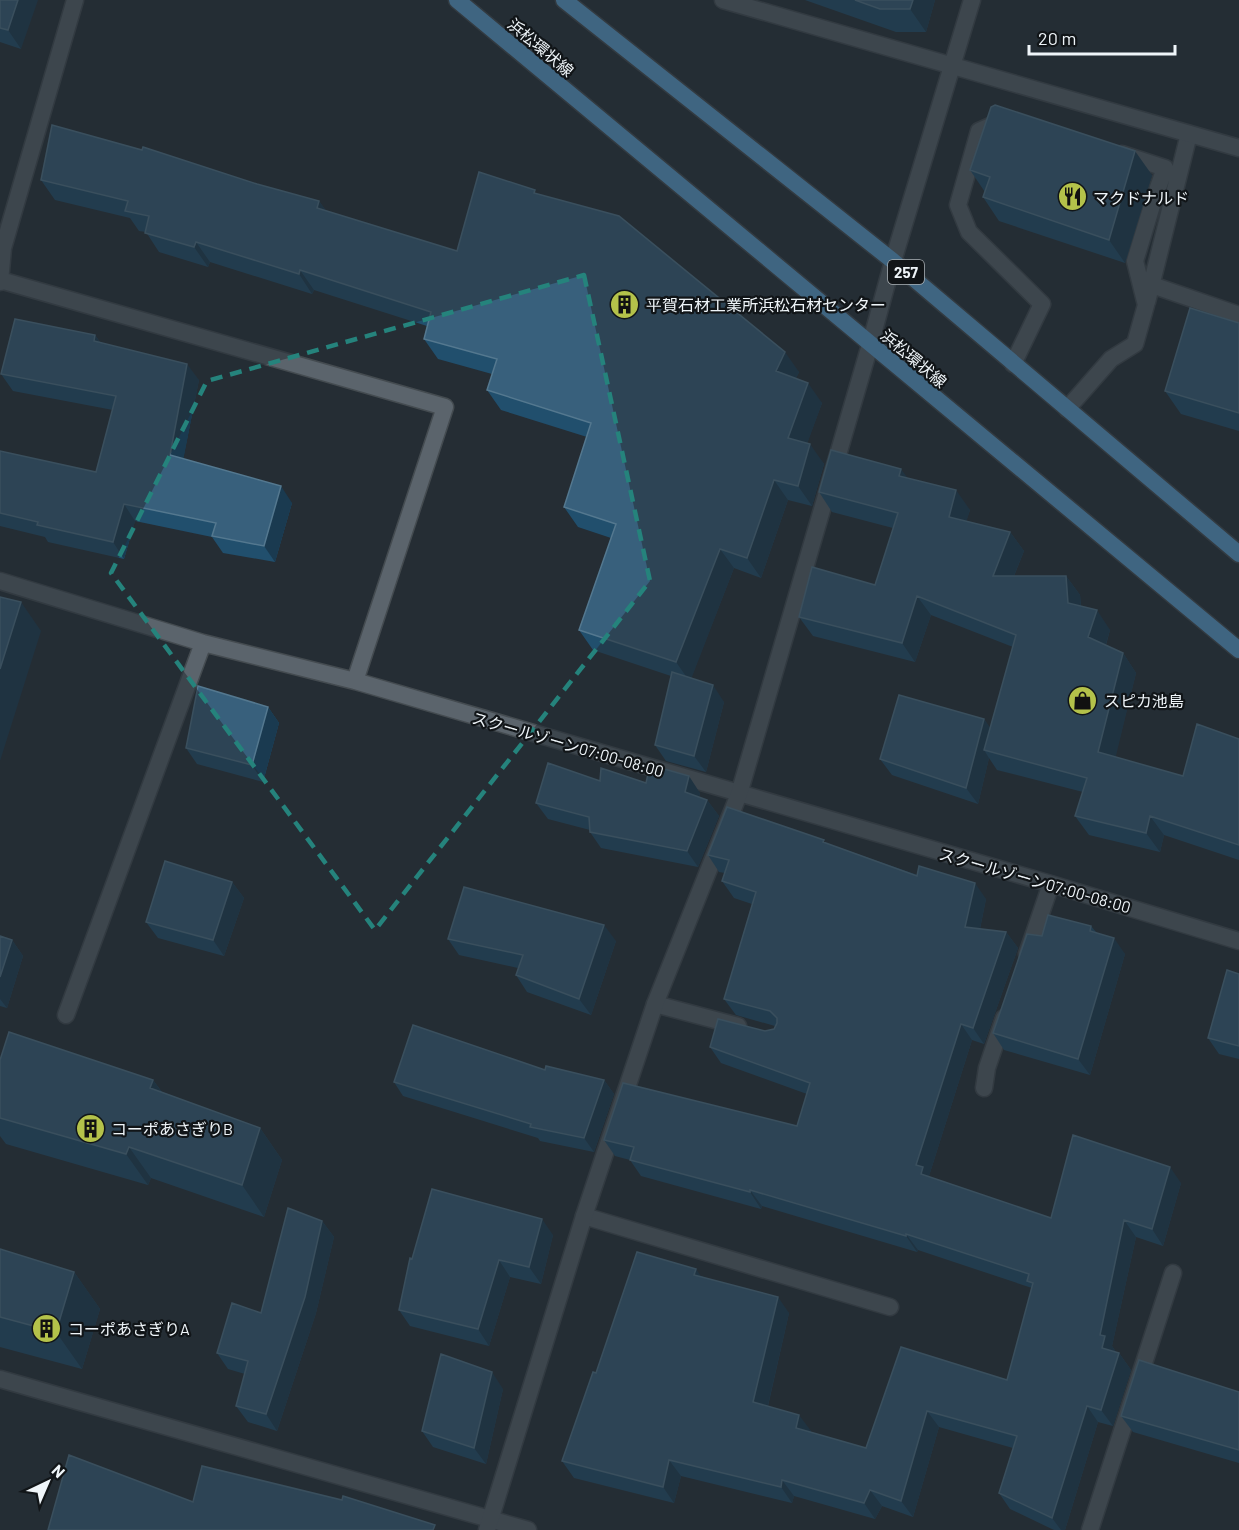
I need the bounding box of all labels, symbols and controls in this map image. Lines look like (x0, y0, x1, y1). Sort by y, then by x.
street label: 浜松環状線 (504, 14, 578, 80)
scale bar (1029, 18, 1174, 56)
text: 20 m (1038, 27, 1076, 49)
restaurant icon: マクドナルド (1056, 181, 1088, 213)
place label: マクドナルド (1093, 188, 1189, 207)
road number: 257 (888, 260, 924, 284)
building icon: 平賀石材工業所浜松石材センター (609, 288, 641, 320)
place label: 平賀石材工業所浜松石材センター (646, 295, 886, 314)
street label: 浜松環状線 (877, 325, 951, 391)
shop icon: スピカ池島 (1067, 684, 1099, 716)
place label: スピカ池島 (1104, 691, 1184, 710)
street label: スクールゾーン07:00-08:00 (470, 708, 666, 780)
street label: スクールゾーン07:00-08:00 (937, 844, 1133, 916)
building icon: コーポあさぎりB (74, 1112, 106, 1144)
place label: コーポあさぎりB (111, 1119, 233, 1138)
building icon: コーポあさぎりA (31, 1312, 63, 1344)
place label: コーポあさぎりA (68, 1319, 190, 1338)
north arrow (18, 1452, 78, 1512)
text: N (48, 1460, 69, 1481)

